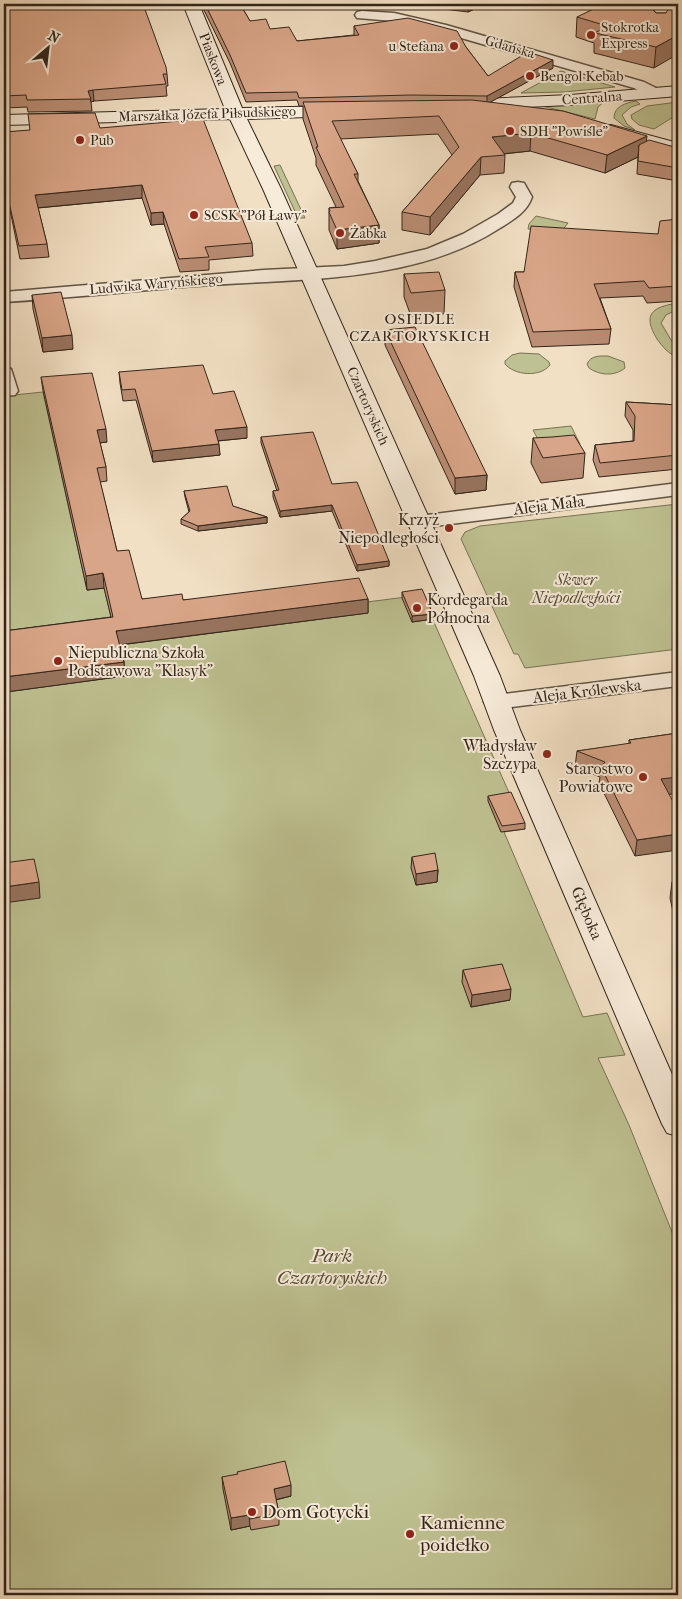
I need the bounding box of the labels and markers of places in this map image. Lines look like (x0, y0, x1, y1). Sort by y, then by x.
place label: Stokrotka Express (601, 19, 660, 52)
marker: Stokrotka Express (585, 29, 597, 41)
place label: u Stefana (387, 38, 445, 55)
marker: u Stefana (448, 40, 460, 52)
place label: Bengol Kebab (540, 68, 623, 85)
marker: Bengol Kebab (524, 70, 536, 82)
place label: SDH "Powiśle" (520, 123, 609, 140)
marker: SDH "Powiśle" (504, 125, 516, 137)
place label: Pub (90, 132, 114, 149)
marker: Pub (74, 134, 86, 146)
place label: SCSK "Pół Ławy" (204, 207, 307, 224)
marker: SCSK "Pół Ławy" (188, 209, 200, 221)
place label: Żabka (350, 225, 387, 242)
marker: Żabka (334, 227, 346, 239)
place label: Krzyż Niepodległości (338, 510, 439, 547)
marker: Krzyż Niepodległości (443, 522, 455, 534)
place label: Kordegarda Północna (427, 590, 509, 627)
marker: Kordegarda Północna (411, 602, 423, 614)
place label: Niepubliczna Szkoła Podstawowa "Klasyk" (68, 643, 213, 680)
marker: Niepubliczna Szkoła Podstawowa "Klasyk" (52, 655, 64, 667)
place label: Władysław Szczypa (462, 736, 538, 773)
marker: Władysław Szczypa (541, 748, 553, 760)
place label: Starostwo Powiatowe (559, 759, 633, 796)
marker: Starostwo Powiatowe (637, 771, 649, 783)
place label: Dom Gotycki (262, 1501, 370, 1523)
marker: Dom Gotycki (246, 1506, 258, 1518)
place label: Kamienne poidełko (419, 1512, 505, 1556)
marker: Kamienne poidełko (404, 1528, 416, 1540)

